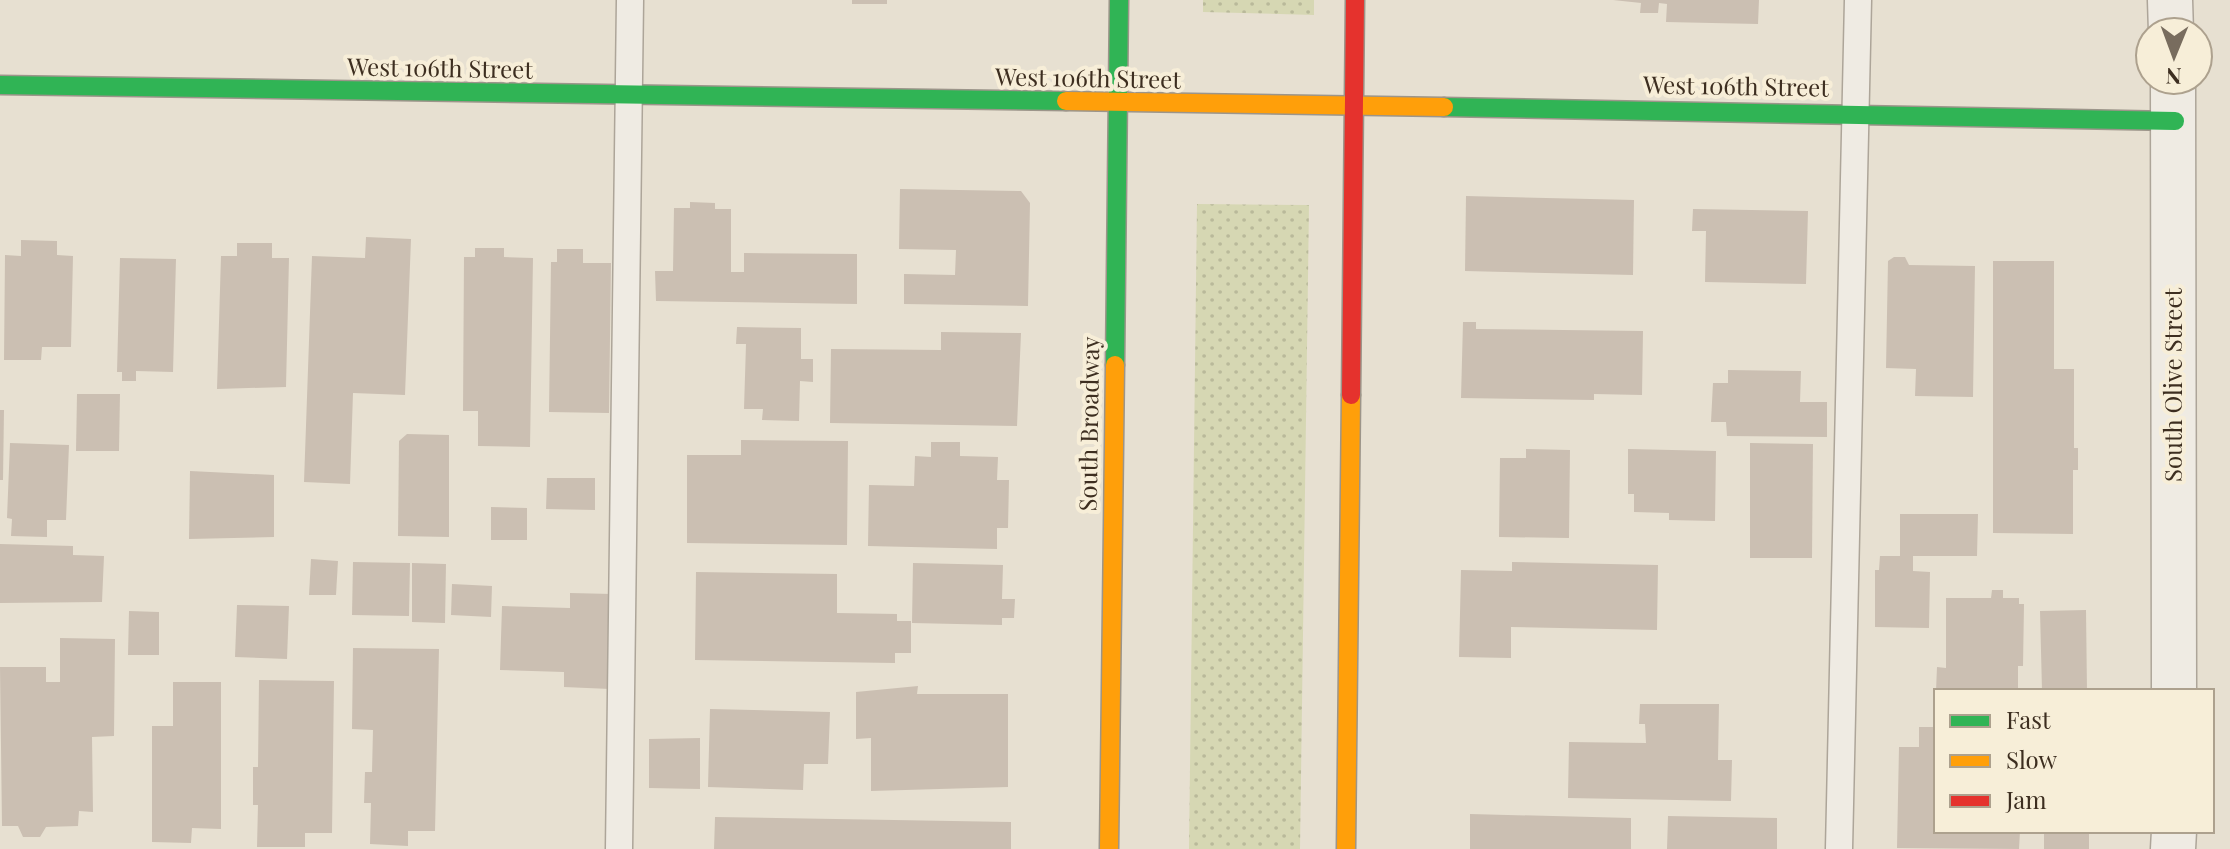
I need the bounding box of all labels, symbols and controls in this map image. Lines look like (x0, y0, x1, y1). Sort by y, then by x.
north arrow (2134, 16, 2214, 96)
street label: West 106th Street (346, 49, 534, 85)
street label: West 106th Street (994, 59, 1182, 95)
text: N (2165, 62, 2182, 92)
street label: West 106th Street (1642, 67, 1830, 103)
street label: South Olive Street (2156, 287, 2188, 482)
street label: South Broadway (1070, 336, 1106, 512)
legend (1934, 689, 2214, 833)
text: Fast (2006, 703, 2051, 735)
text: Slow (2006, 743, 2058, 775)
text: Jam (2005, 783, 2047, 815)

